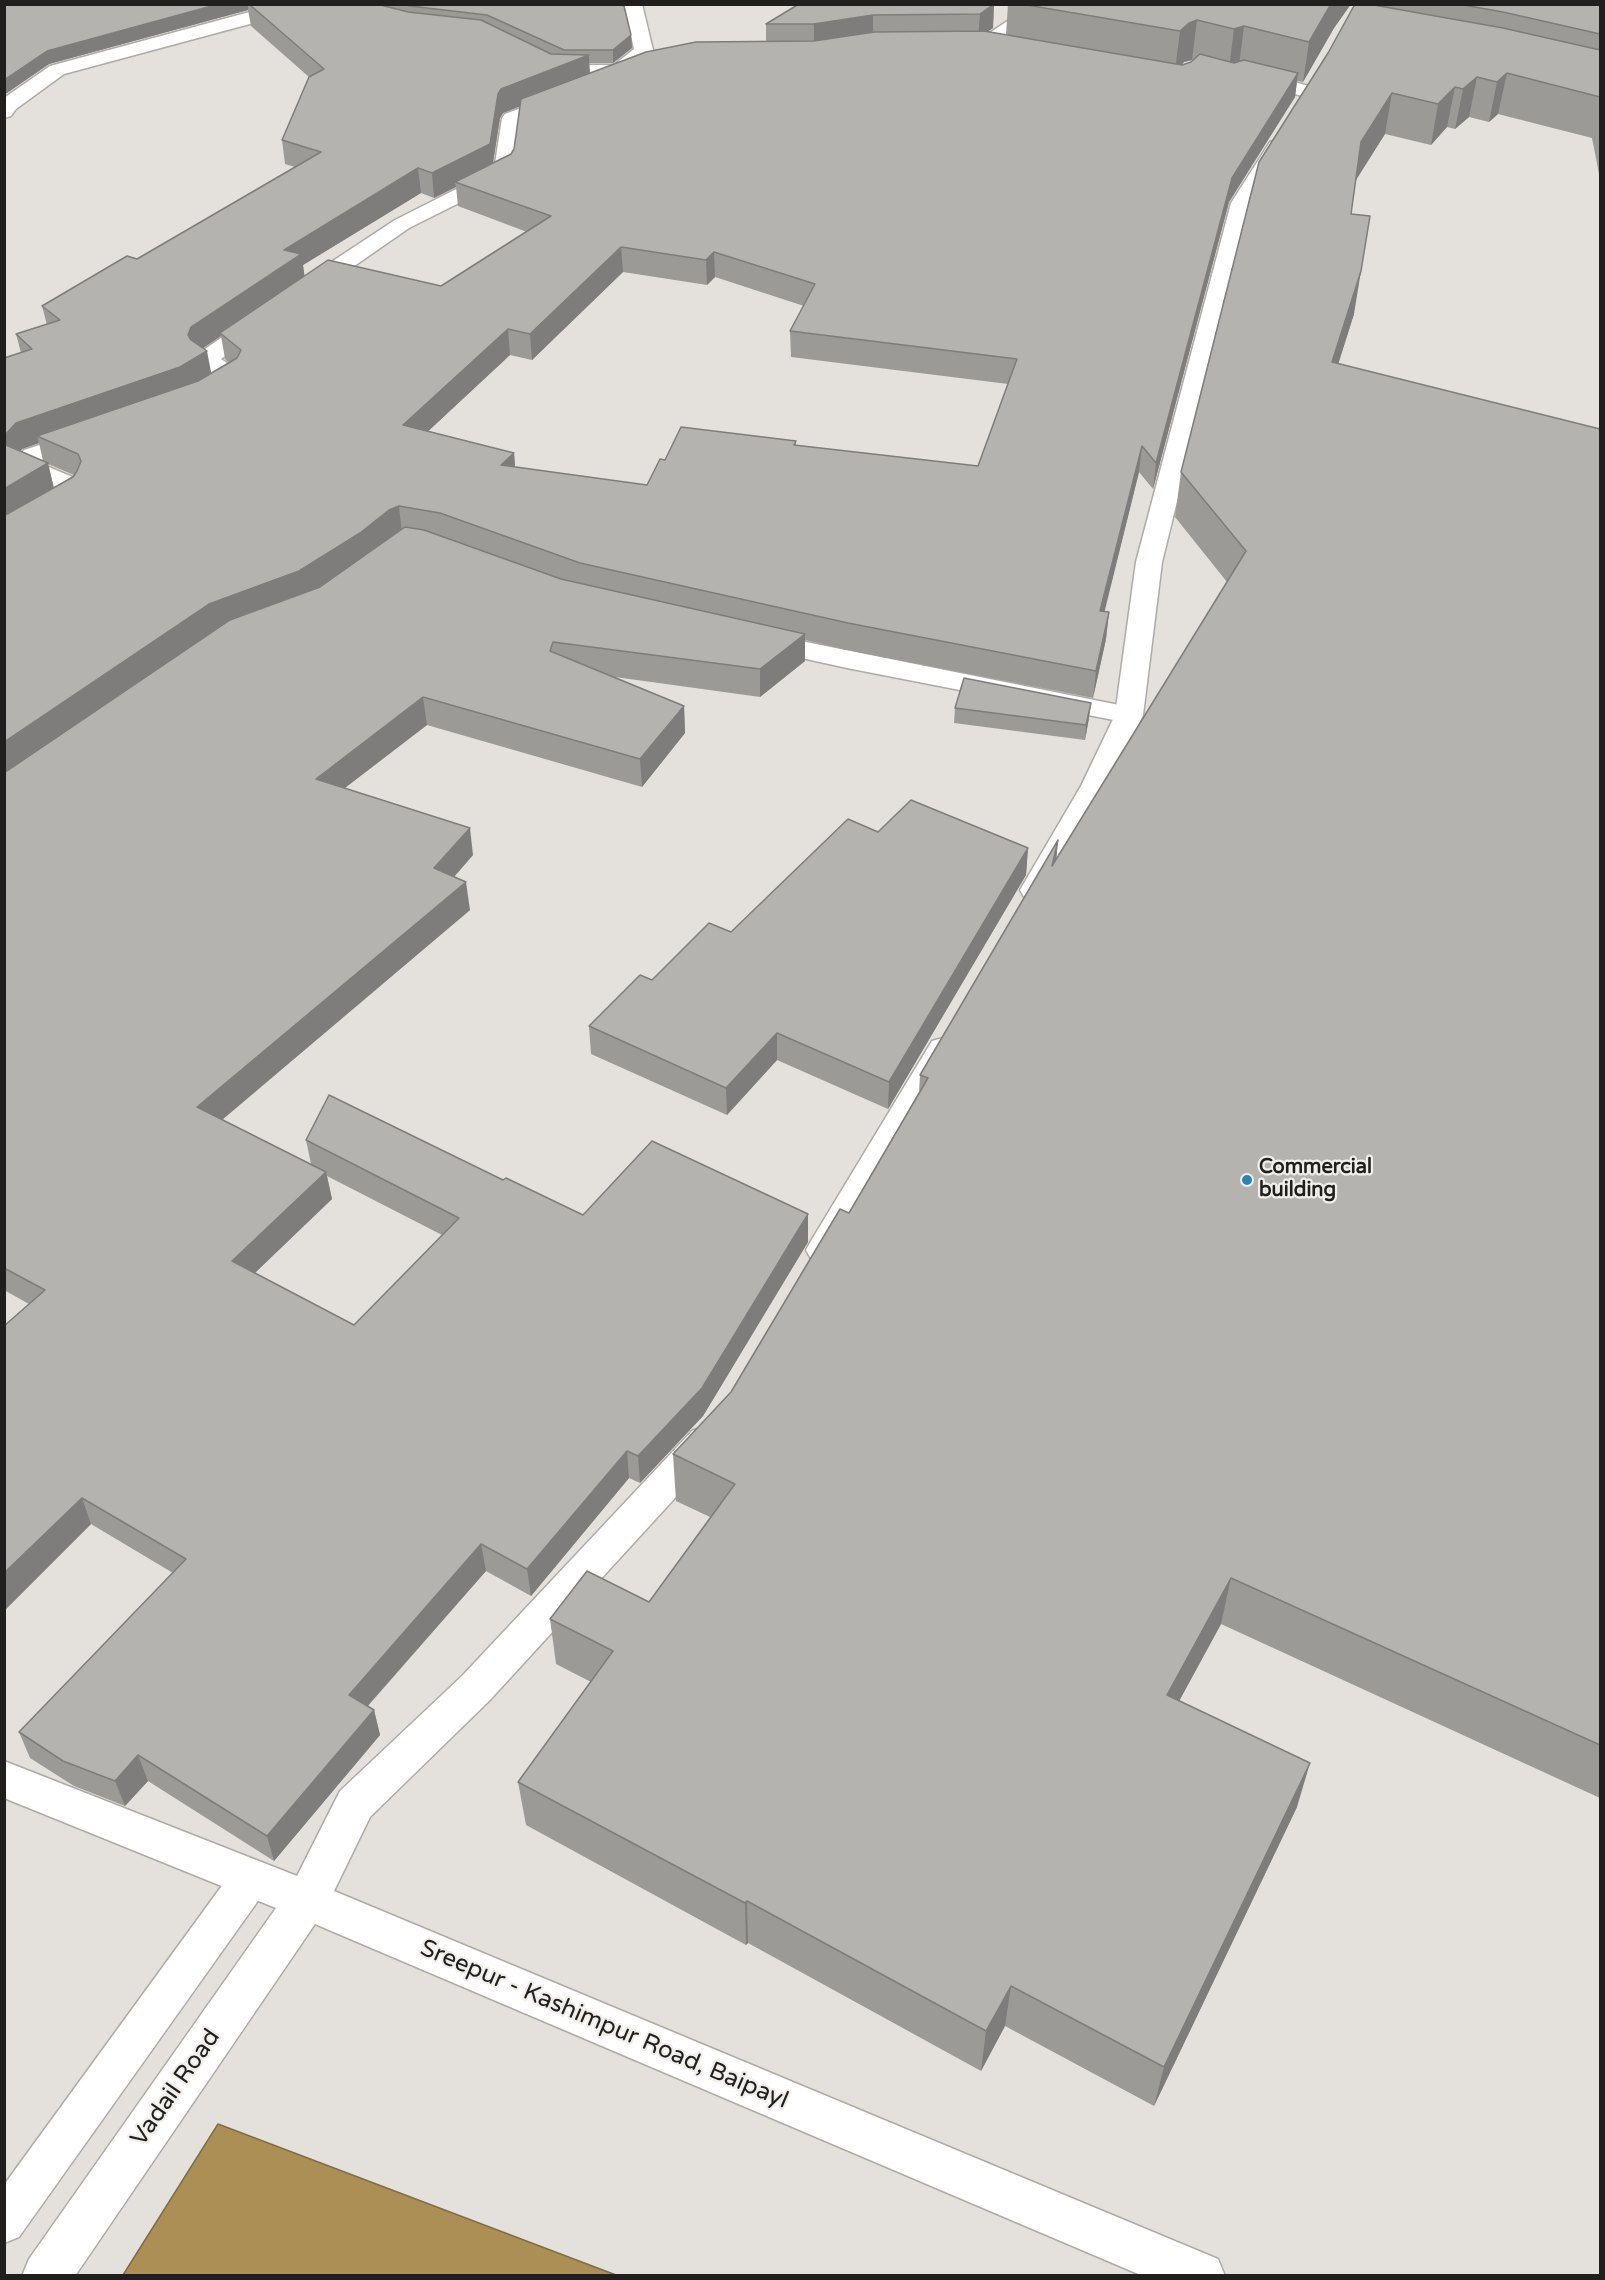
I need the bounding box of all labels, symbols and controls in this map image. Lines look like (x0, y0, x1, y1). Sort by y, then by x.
place label: Commercial building (1259, 1156, 1372, 1203)
marker: Commercial building (1240, 1173, 1254, 1187)
street label: Sreepur - Kashimpur Road, Baipayl (416, 1934, 792, 2116)
street label: Vadail Road (125, 2024, 227, 2152)

